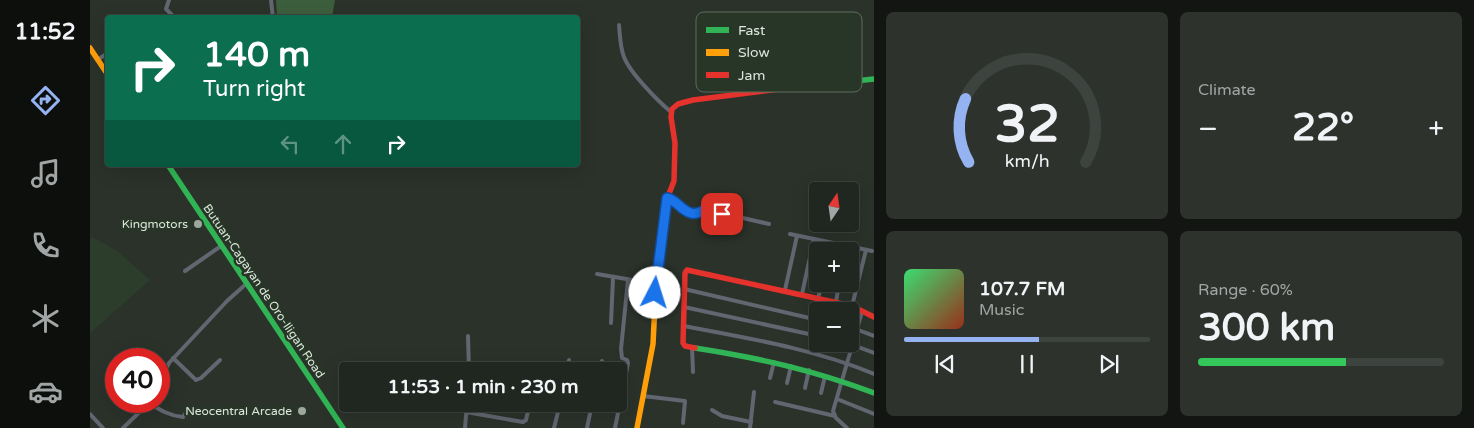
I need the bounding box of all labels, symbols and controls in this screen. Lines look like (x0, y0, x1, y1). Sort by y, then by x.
legend (696, 12, 862, 92)
text: 11:52 (15, 19, 75, 45)
text: Fast (738, 22, 766, 39)
text: 140 m (203, 34, 310, 76)
icon: right (120, 35, 185, 100)
text: Slow (738, 44, 770, 61)
text: Jam (738, 67, 765, 84)
text: Turn right (203, 76, 305, 102)
text: Climate (1198, 80, 1256, 100)
icon: directions (28, 83, 63, 118)
text: 32 (994, 93, 1060, 156)
text: 22° (1292, 105, 1354, 151)
text: − (1198, 112, 1218, 146)
text: + (1428, 112, 1444, 146)
icon: left (276, 130, 304, 158)
icon: ahead (329, 130, 357, 158)
icon: right (382, 130, 410, 158)
text: km/h (1005, 151, 1049, 172)
icon: music (28, 156, 63, 191)
north arrow (809, 182, 859, 232)
map controls (809, 182, 859, 352)
pin (701, 193, 743, 235)
icon: arrive (708, 200, 736, 228)
street label: Butuan-Cagayan de Oro-Iligan Road (200, 201, 328, 381)
place label: Kingmotors (122, 217, 188, 231)
marker: Kingmotors (192, 218, 204, 230)
icon: phone (28, 228, 63, 263)
button: + (809, 242, 859, 292)
position arrow (628, 266, 680, 318)
text: 107.7 FM (979, 278, 1065, 300)
text: Range · 60% (1198, 280, 1293, 300)
text: Music (979, 300, 1024, 320)
icon: climate (28, 301, 63, 336)
button: − (809, 302, 859, 352)
text: 300 km (1198, 305, 1335, 351)
speed limit sign: 40 (105, 348, 170, 413)
icon: previous (931, 350, 959, 378)
icon: pause (1013, 350, 1041, 378)
icon: next (1095, 350, 1123, 378)
icon: car (28, 374, 63, 409)
text: 11:53 · 1 min · 230 m (387, 376, 579, 398)
place label: Neocentral Arcade (185, 404, 292, 418)
marker: Neocentral Arcade (296, 405, 308, 417)

